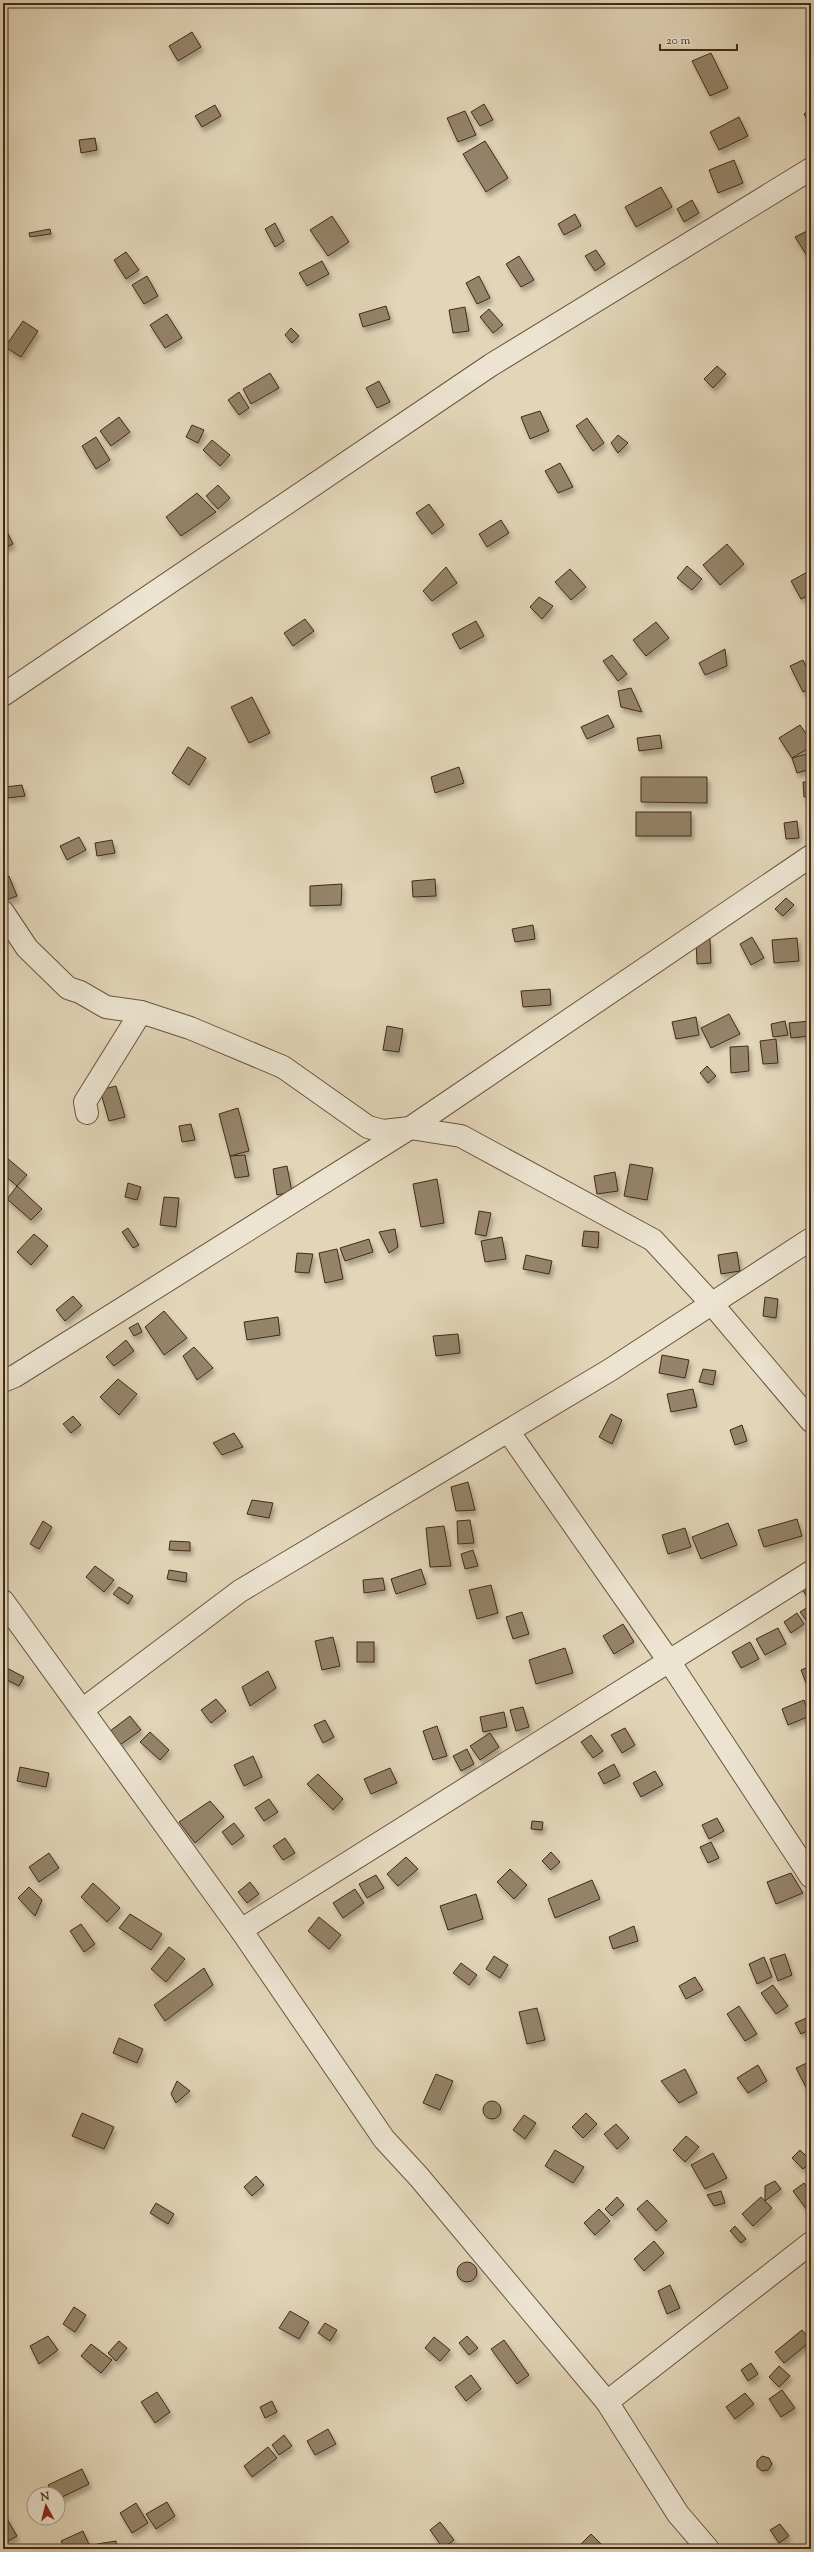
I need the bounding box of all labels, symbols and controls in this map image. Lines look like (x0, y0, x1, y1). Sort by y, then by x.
scale bar (660, 26, 737, 52)
text: 20 m (666, 32, 691, 50)
north arrow (26, 2486, 66, 2526)
text: N (39, 2489, 50, 2506)

